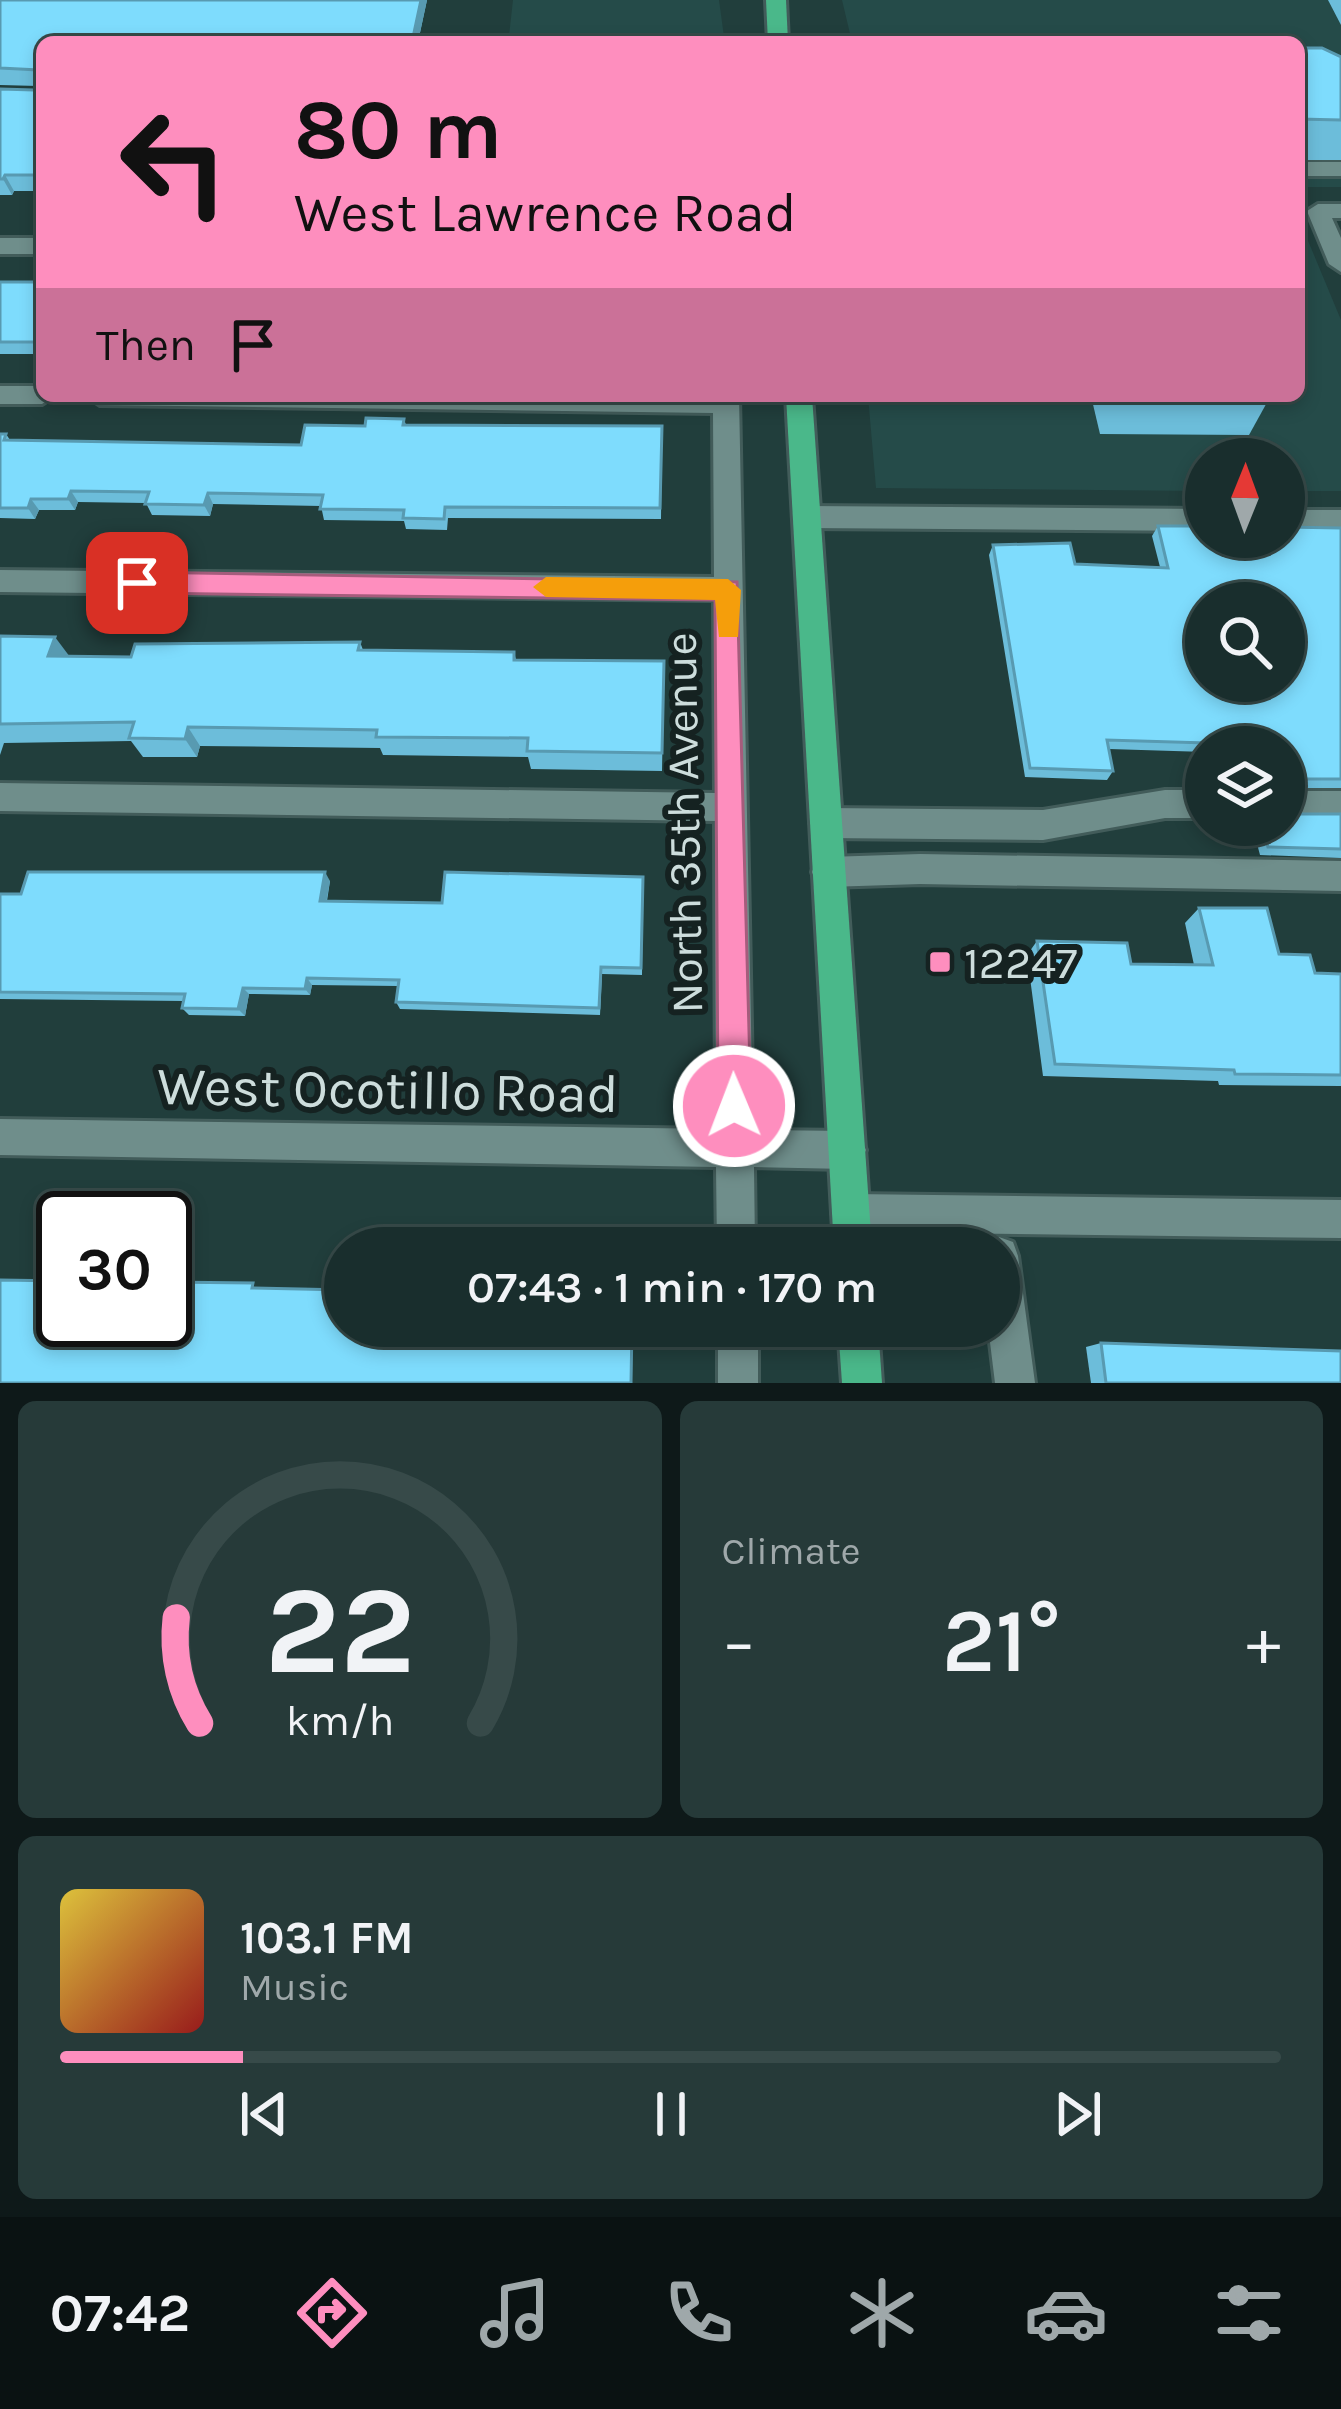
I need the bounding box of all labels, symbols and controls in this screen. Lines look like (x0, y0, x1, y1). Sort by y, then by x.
text: 80 m (294, 81, 502, 179)
icon: left (96, 84, 252, 240)
text: West Lawrence Road (294, 181, 796, 245)
icon: arrive (220, 312, 286, 378)
text: Then (96, 319, 196, 371)
north arrow (1185, 438, 1305, 558)
map controls (1185, 438, 1305, 846)
pin (86, 532, 188, 634)
icon: arrive (104, 550, 170, 616)
button: search (1185, 582, 1305, 702)
street label: North 35th Avenue (655, 632, 713, 1014)
button: layers (1185, 726, 1305, 846)
place label: 12247 (964, 937, 1077, 989)
marker: 12247 (927, 949, 953, 975)
position arrow (671, 1043, 797, 1169)
street label: West Ocotillo Road (157, 1054, 619, 1126)
speed limit sign: 30 (36, 1191, 192, 1347)
text: 07:43 · 1 min · 170 m (467, 1261, 877, 1313)
text: Climate (722, 1528, 861, 1574)
text: 22 (264, 1558, 415, 1703)
text: 21° (942, 1588, 1061, 1694)
text: − (722, 1603, 756, 1681)
text: + (1246, 1603, 1281, 1681)
text: km/h (285, 1695, 394, 1745)
text: 103.1 FM (240, 1912, 414, 1964)
text: Music (240, 1964, 349, 2010)
icon: previous (231, 2081, 297, 2147)
icon: pause (638, 2081, 704, 2147)
icon: next (1045, 2081, 1111, 2147)
icon: directions (290, 2271, 374, 2355)
icon: music (473, 2271, 557, 2355)
icon: phone (657, 2271, 741, 2355)
icon: climate (840, 2271, 924, 2355)
icon: car (1024, 2271, 1108, 2355)
icon: filters (1207, 2271, 1291, 2355)
text: 07:42 (50, 2281, 190, 2345)

